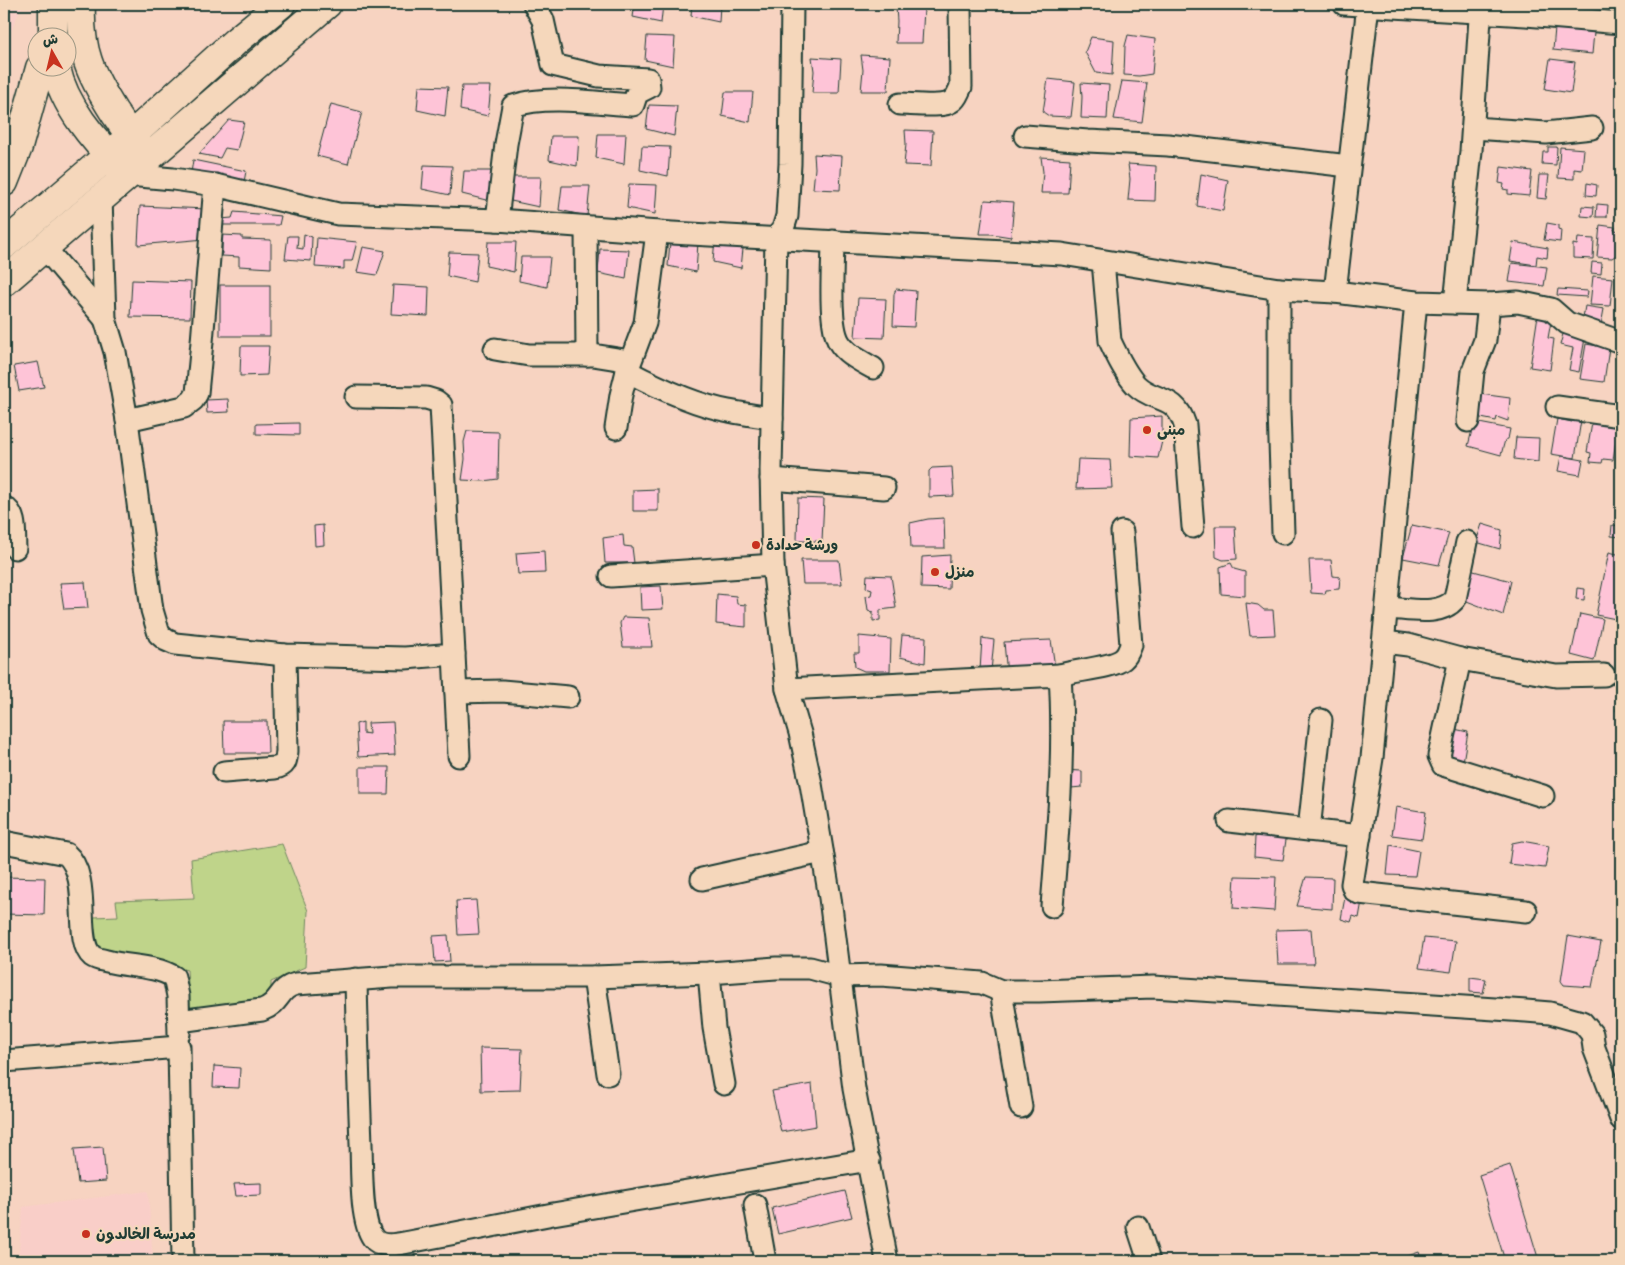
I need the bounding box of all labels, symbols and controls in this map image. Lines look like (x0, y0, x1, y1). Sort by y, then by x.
north arrow (28, 28, 78, 78)
text: ش (41, 30, 59, 49)
place label: مبنى (1157, 421, 1185, 440)
marker: مبنى (1141, 424, 1153, 436)
place label: ورشة حدادة (766, 536, 838, 555)
marker: ورشة حدادة (750, 539, 762, 551)
place label: منزل (945, 563, 974, 582)
marker: منزل (929, 566, 941, 578)
place label: مدرسة الخالدون (96, 1225, 196, 1244)
marker: مدرسة الخالدون (80, 1228, 92, 1240)

